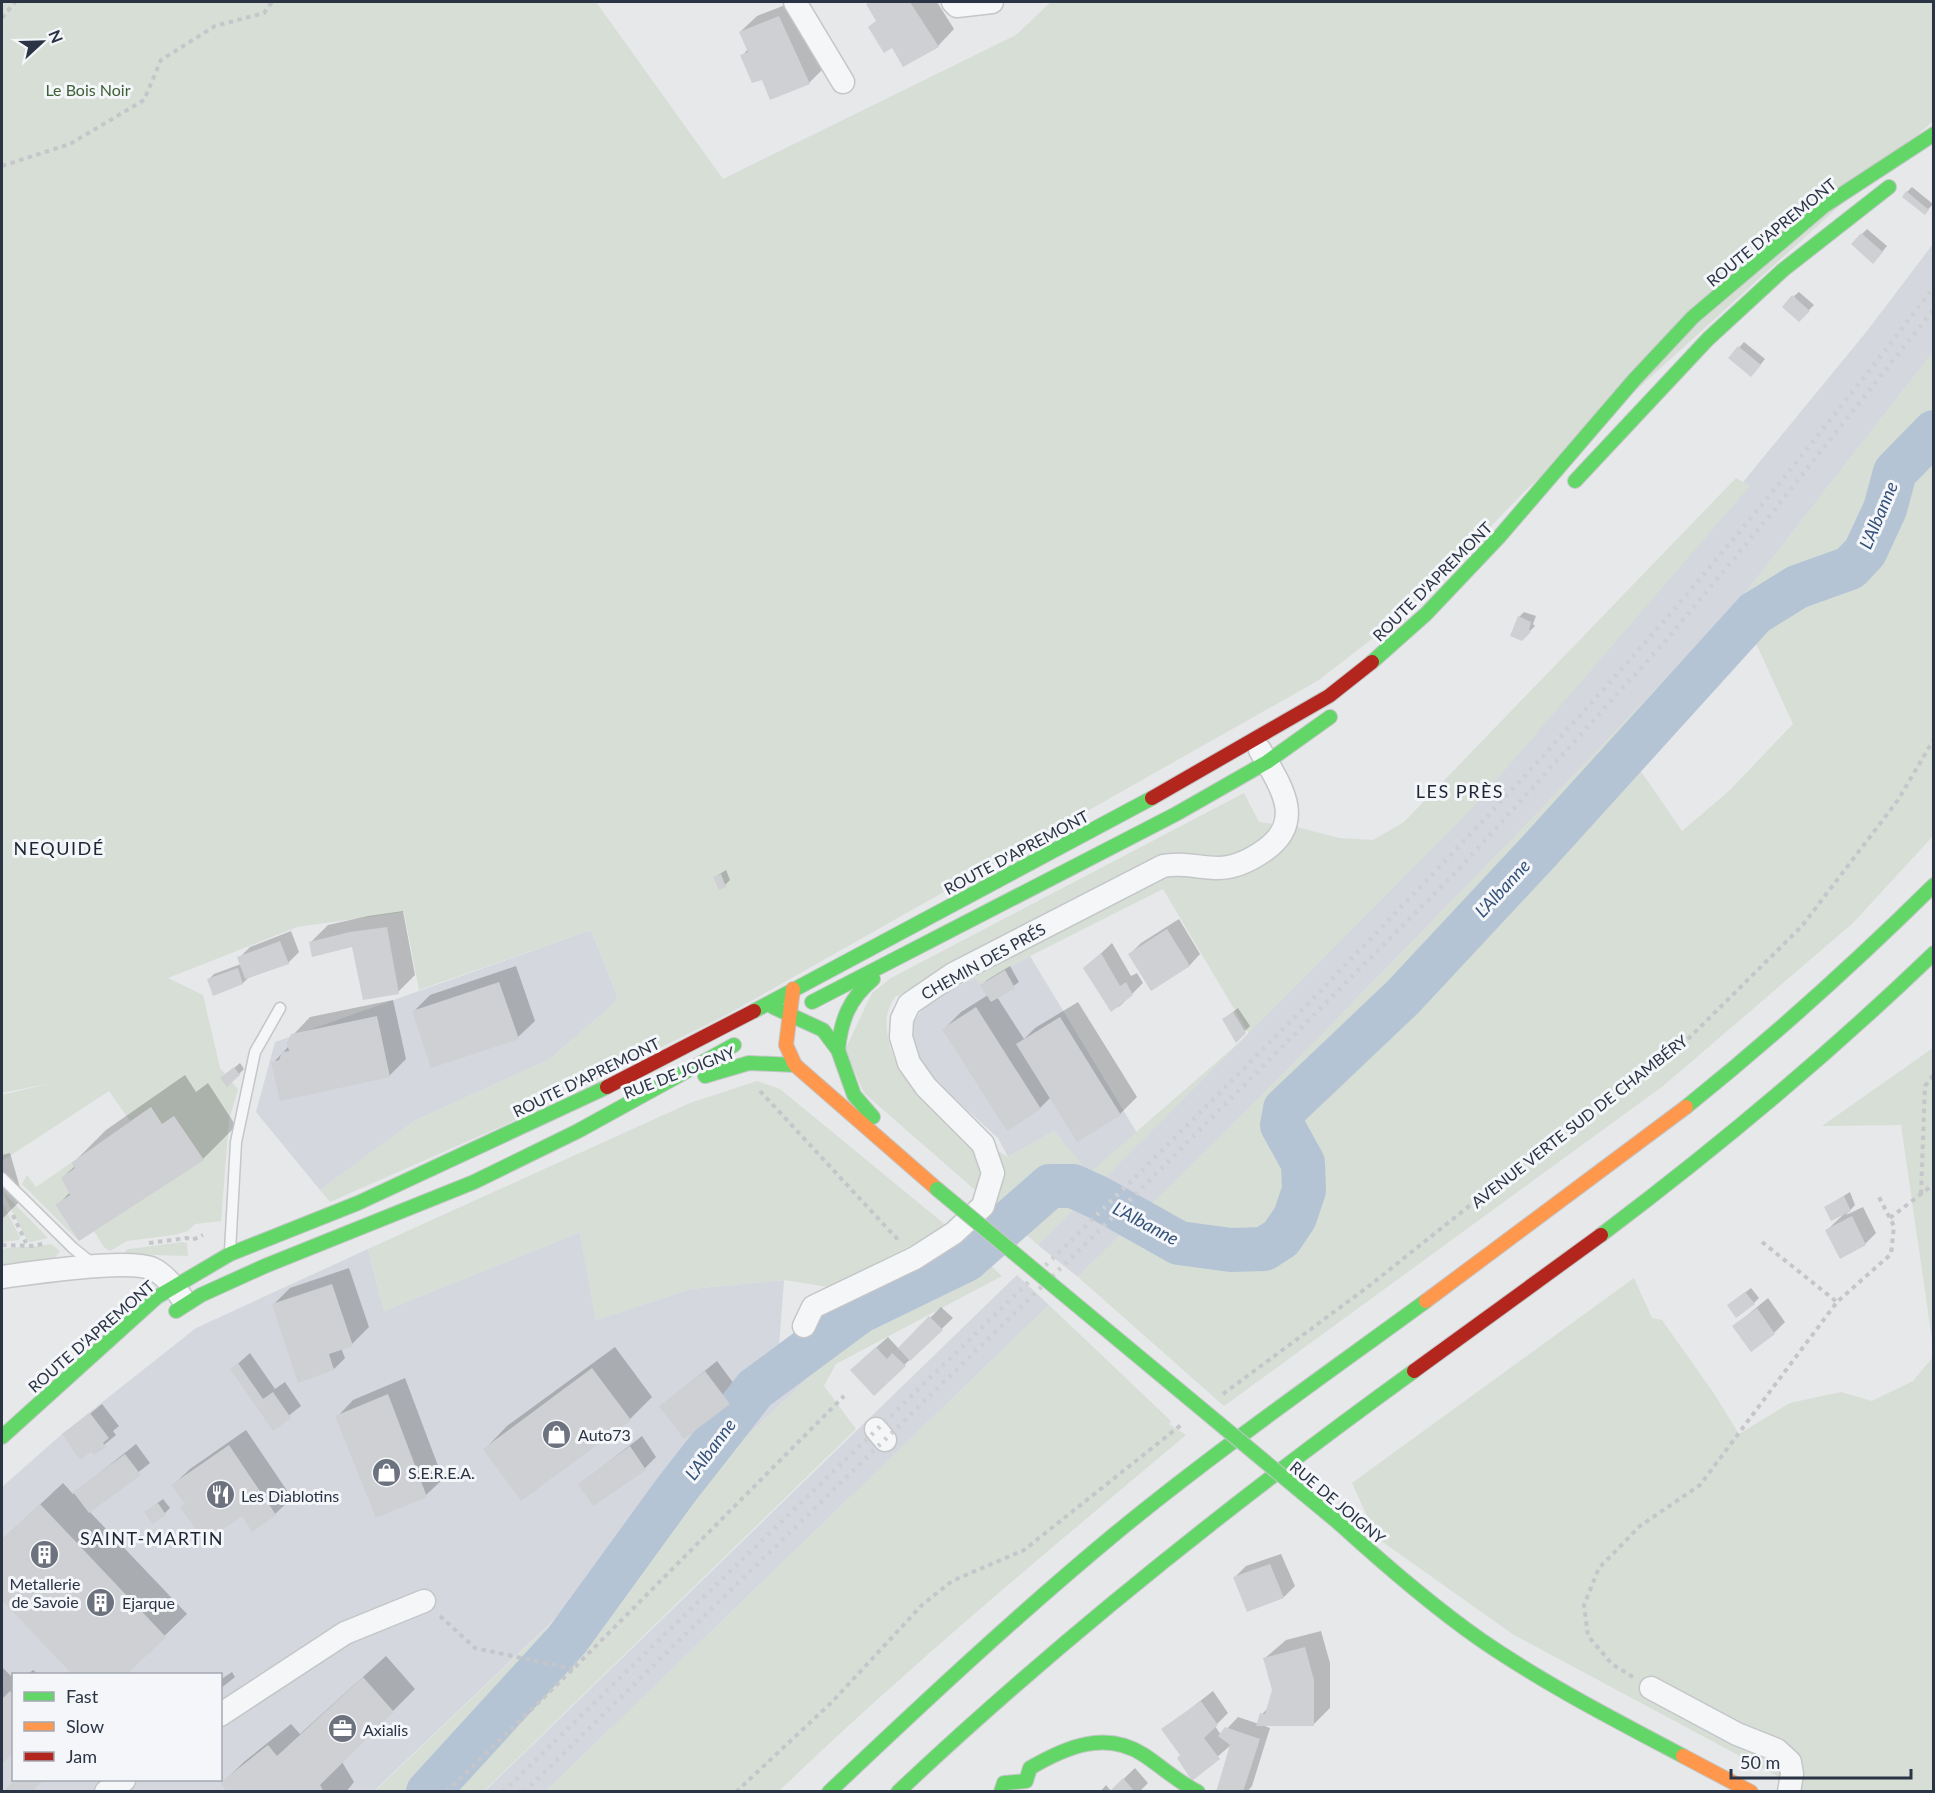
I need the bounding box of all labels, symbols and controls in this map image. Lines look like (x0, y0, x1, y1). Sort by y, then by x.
north arrow (12, 12, 72, 72)
text: N (45, 27, 67, 45)
park label: Le Bois Noir (45, 80, 131, 99)
street label: ROUTE D'APREMONT (1703, 174, 1840, 290)
water label: L'Albanne (1854, 478, 1902, 552)
street label: ROUTE D'APREMONT (1368, 517, 1496, 645)
district label: LES PRÈS (1416, 780, 1504, 802)
street label: ROUTE D'APREMONT (941, 806, 1092, 898)
district label: NEQUIDÉ (13, 837, 105, 859)
water label: L'Albanne (1470, 854, 1534, 922)
street label: CHEMIN DES PRÉS (917, 919, 1049, 1003)
street label: AVENUE VERTE SUD DE CHAMBÉRY (1467, 1031, 1691, 1211)
street label: ROUTE D'APREMONT (510, 1033, 663, 1121)
street label: RUE DE JOIGNY (620, 1042, 738, 1102)
water label: L'Albanne (1109, 1197, 1183, 1249)
street label: ROUTE D'APREMONT (24, 1276, 158, 1396)
water label: L'Albanne (680, 1414, 740, 1484)
shop icon: Auto73 (541, 1418, 573, 1450)
place label: Auto73 (578, 1425, 631, 1444)
shop icon: S.E.R.E.A. (371, 1456, 403, 1488)
street label: RUE DE JOIGNY (1287, 1457, 1389, 1547)
place label: S.E.R.E.A. (408, 1463, 475, 1482)
restaurant icon: Les Diablotins (204, 1479, 236, 1511)
place label: Les Diablotins (241, 1486, 339, 1505)
district label: SAINT-MARTIN (80, 1527, 224, 1549)
building icon: Metallerie de Savoie (29, 1539, 61, 1571)
place label: Metallerie de Savoie (10, 1574, 80, 1611)
building icon: Ejarque (85, 1586, 117, 1618)
place label: Ejarque (122, 1593, 175, 1612)
legend (12, 1673, 222, 1781)
text: Fast (66, 1685, 99, 1707)
office icon: Axialis (326, 1713, 358, 1745)
text: Slow (66, 1715, 104, 1737)
place label: Axialis (363, 1720, 408, 1739)
scale bar (1731, 1742, 1911, 1780)
text: Jam (66, 1745, 97, 1767)
text: 50 m (1740, 1751, 1780, 1773)

